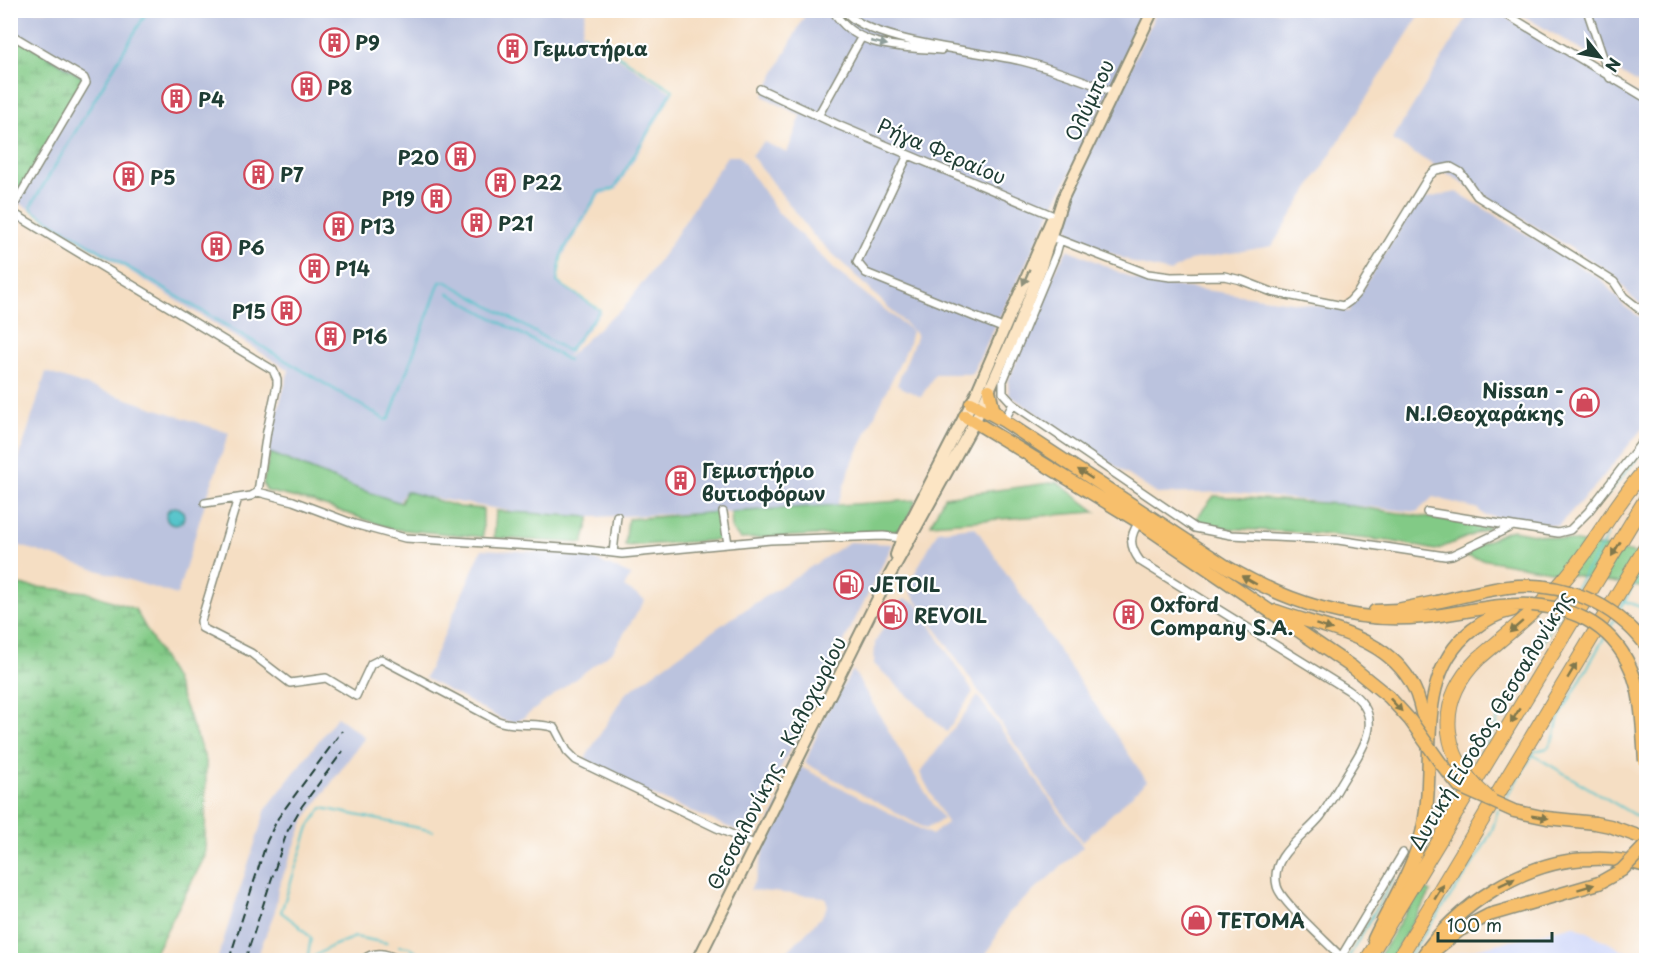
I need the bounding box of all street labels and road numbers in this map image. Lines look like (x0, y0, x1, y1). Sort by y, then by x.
street label: Ολύμπου (1057, 54, 1121, 146)
street label: Ρήγα Φεραίου (873, 110, 1011, 192)
street label: Δυτική Είσοδος Θεσσαλονίκης (1401, 585, 1579, 855)
street label: Θεσσαλονίκης - Καλοχωρίου (699, 631, 853, 895)

